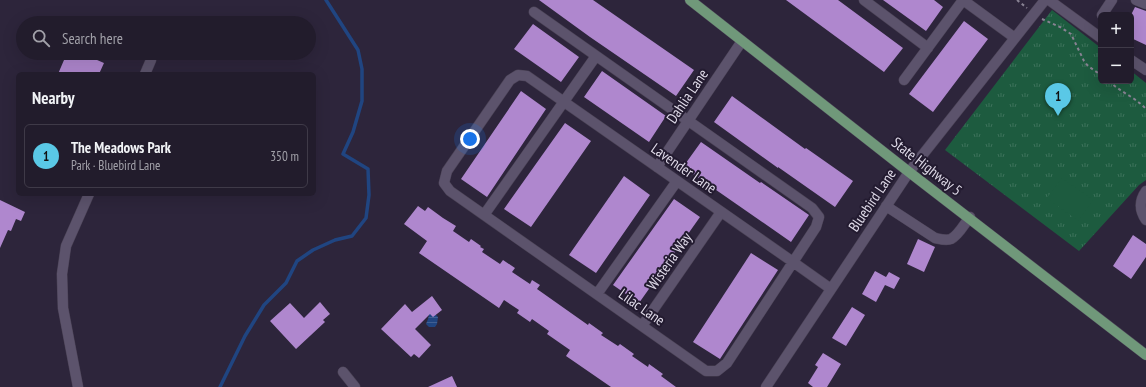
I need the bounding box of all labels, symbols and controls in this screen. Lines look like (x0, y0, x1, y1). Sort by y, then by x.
map controls (1098, 12, 1134, 84)
button: + (1098, 12, 1134, 48)
search box (16, 16, 316, 60)
icon: search (30, 27, 52, 49)
text: Search here (62, 29, 123, 48)
button: − (1098, 48, 1134, 84)
street label: Dahlia Lane (662, 65, 712, 127)
pin: 1 (1045, 83, 1071, 116)
text: Nearby (32, 87, 75, 109)
your location (460, 129, 480, 149)
street label: State Highway 5 (888, 133, 966, 199)
text: The Meadows Park (71, 138, 171, 157)
street label: Lavender Lane (648, 139, 720, 197)
text: 1 (43, 148, 49, 165)
text: 350 m (270, 148, 299, 165)
text: Park · Bluebird Lane (71, 157, 160, 174)
street label: Bluebird Lane (844, 165, 900, 235)
street label: Wisteria Way (642, 228, 696, 294)
street label: Lilac Lane (615, 284, 669, 330)

